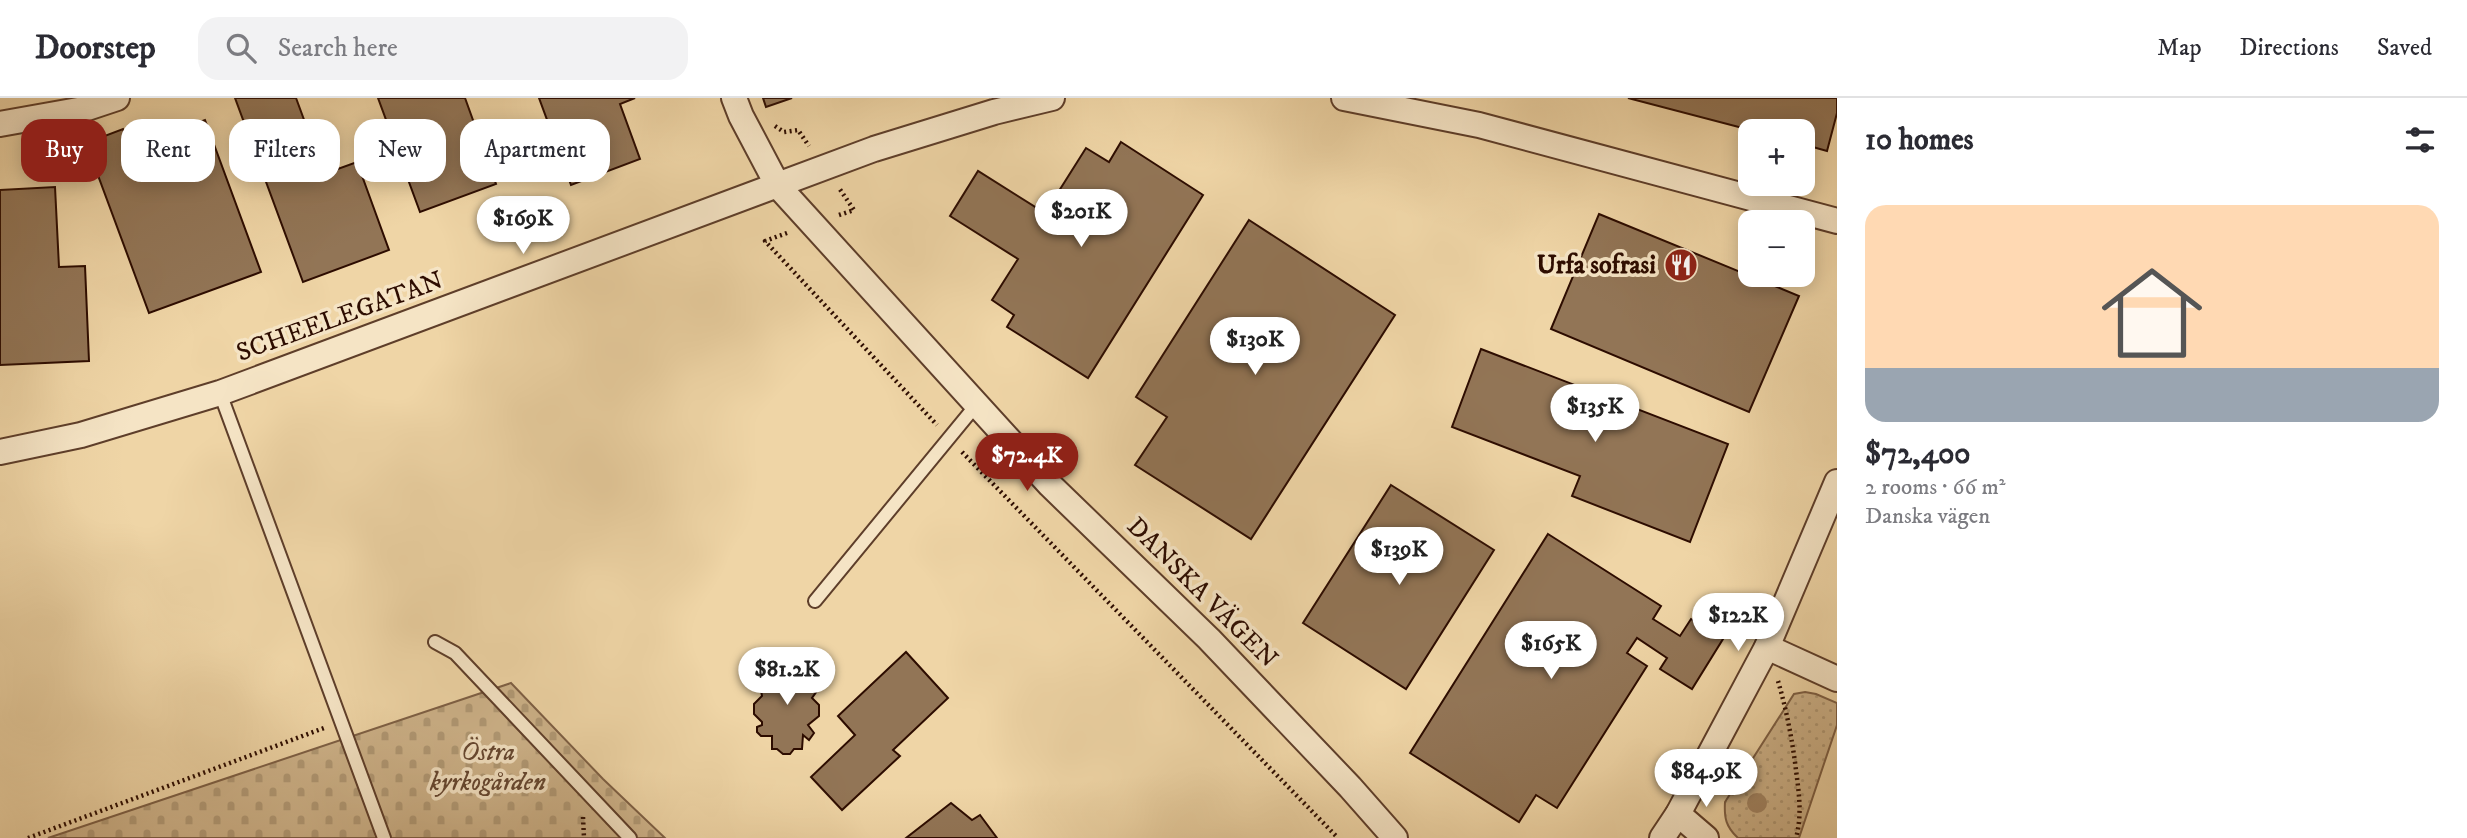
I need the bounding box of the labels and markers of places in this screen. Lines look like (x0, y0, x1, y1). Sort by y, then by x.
pin: $201K (1032, 190, 1130, 249)
pin: $169K (474, 197, 572, 256)
restaurant icon: Urfa sofrasi (1662, 246, 1700, 284)
place label: Urfa sofrasi (1536, 249, 1656, 282)
pin: $130K (1206, 317, 1304, 377)
pin: $135K (1546, 384, 1644, 444)
pin: $72.4K (970, 434, 1084, 493)
pin: $139K (1350, 528, 1448, 587)
pin: $122K (1689, 594, 1787, 653)
pin: $165K (1502, 622, 1600, 681)
pin: $81.2K (730, 648, 844, 707)
pin: $84.9K (1649, 750, 1763, 809)

